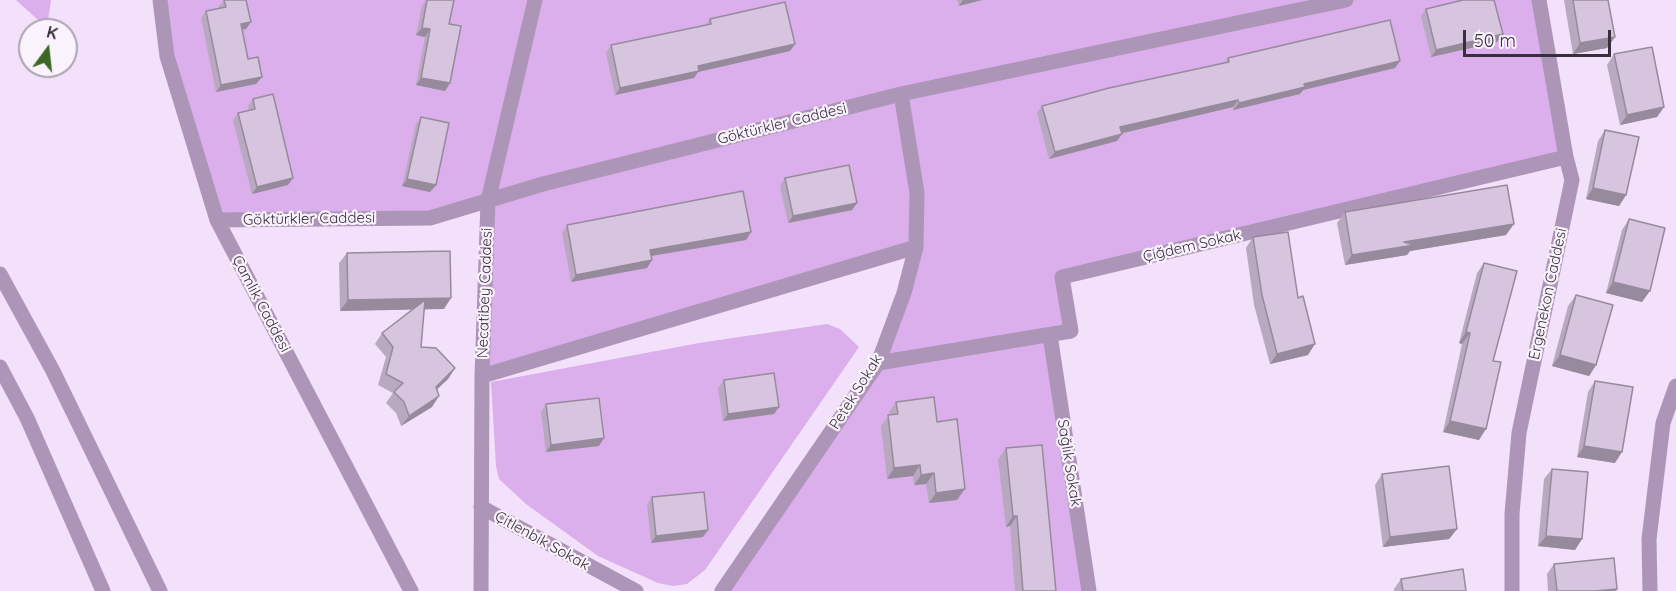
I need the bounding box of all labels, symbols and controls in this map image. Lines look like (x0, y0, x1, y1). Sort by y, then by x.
north arrow (18, 18, 78, 78)
scale bar (1466, 18, 1614, 56)
text: K (44, 22, 60, 44)
text: 50 m (1474, 29, 1516, 52)
street label: Göktürkler Caddesi (716, 99, 848, 149)
street label: Göktürkler Caddesi (243, 209, 375, 229)
street label: Çiğdem Sokak (1141, 226, 1243, 266)
street label: Ergenekon Caddesi (1525, 227, 1571, 361)
street label: Necatibey Caddesi (474, 228, 496, 358)
street label: Çamlık Caddesi (228, 252, 294, 356)
street label: Petek Sokak (826, 351, 886, 433)
street label: Sağlık Sokak (1053, 418, 1085, 508)
street label: Çitlenbik Sokak (491, 508, 593, 574)

